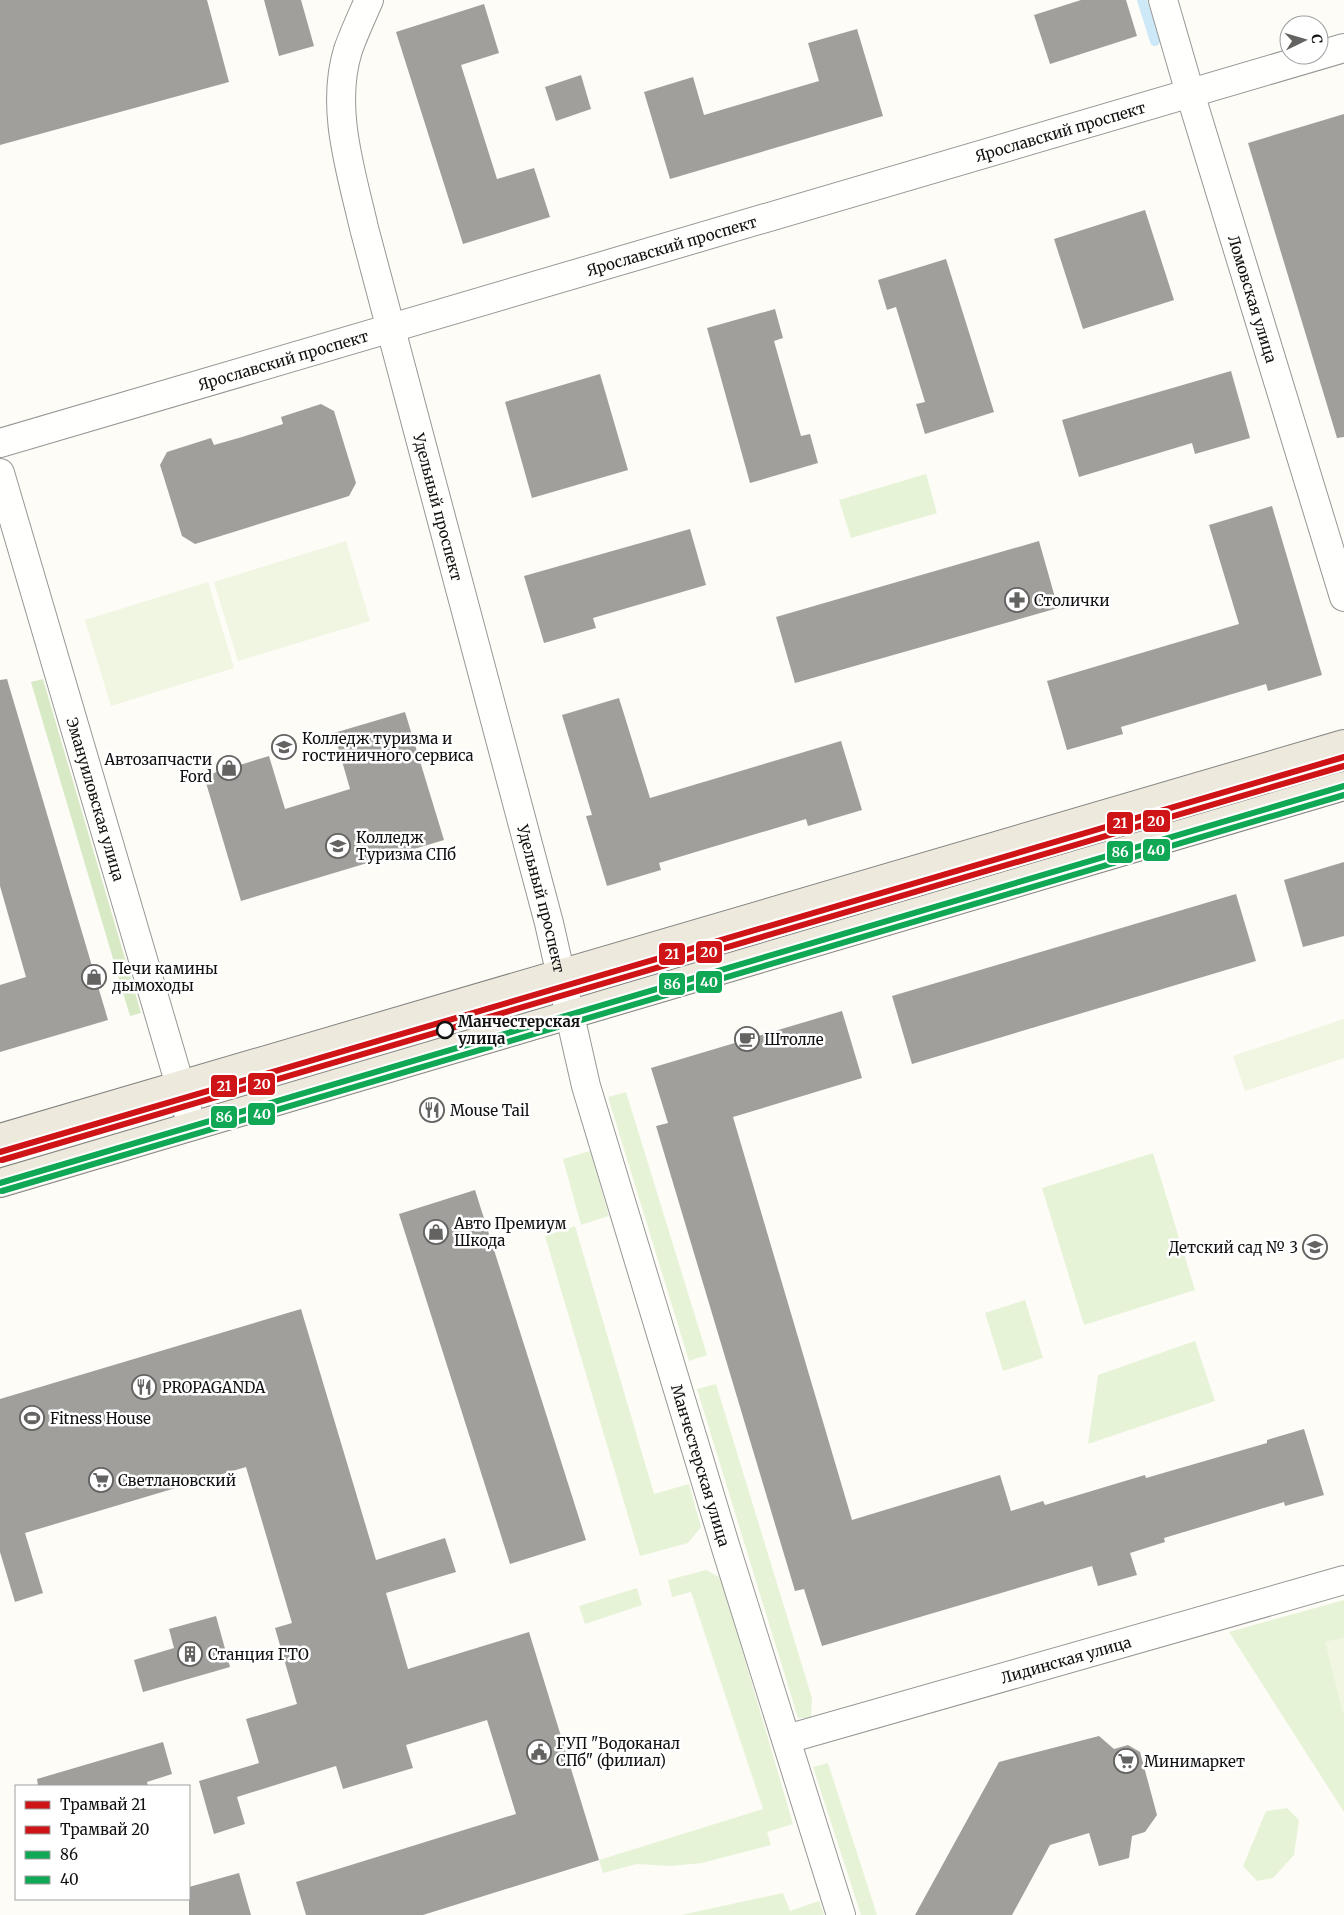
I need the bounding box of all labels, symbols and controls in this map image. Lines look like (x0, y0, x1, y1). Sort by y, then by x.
north arrow (1279, 15, 1329, 65)
text: С (1308, 33, 1326, 44)
street label: Ярославский проспект (973, 97, 1148, 165)
street label: Ярославский проспект (584, 212, 759, 280)
street label: Ломовская улица (1224, 233, 1281, 365)
street label: Ярославский проспект (196, 326, 370, 394)
street label: Удельный проспект (409, 430, 467, 583)
pharmacy icon: Столички (1004, 587, 1030, 613)
place label: Столички (1034, 591, 1110, 610)
street label: Эмануиловская улица (63, 715, 129, 883)
place label: Колледж туризма и гостиничного сервиса (302, 729, 474, 765)
school or university icon: Колледж туризма и гостиничного сервиса (271, 734, 297, 760)
place label: Автозапчасти Ford (103, 750, 212, 786)
shop icon: Автозапчасти Ford (216, 755, 242, 781)
line badge: 20 (1142, 809, 1171, 833)
line badge: 21 (1106, 811, 1134, 835)
text: 20 (1147, 812, 1165, 830)
text: 21 (1113, 814, 1128, 832)
street label: Удельный проспект (513, 821, 569, 975)
place label: Колледж Туризма СПб (356, 828, 456, 864)
school or university icon: Колледж Туризма СПб (325, 833, 351, 859)
line badge: 40 (1142, 838, 1171, 862)
line badge: 86 (1106, 840, 1134, 864)
text: 40 (1147, 841, 1165, 859)
text: 86 (1111, 843, 1129, 861)
line badge: 20 (695, 940, 723, 964)
line badge: 21 (658, 942, 686, 966)
text: 20 (700, 943, 718, 961)
text: 21 (665, 945, 680, 963)
place label: Печи камины дымоходы (111, 959, 218, 995)
shop icon: Печи камины дымоходы (81, 964, 107, 990)
line badge: 40 (695, 970, 723, 994)
line badge: 86 (658, 972, 686, 996)
text: 40 (700, 973, 718, 991)
text: 86 (663, 975, 681, 993)
place label: Манчестерская улица (458, 1012, 580, 1048)
marker: Манчестерская улица (436, 1021, 454, 1039)
cafe icon: Штолле (734, 1026, 760, 1052)
place label: Штолле (764, 1030, 824, 1049)
line badge: 20 (247, 1072, 276, 1096)
line badge: 21 (210, 1074, 238, 1098)
text: 20 (253, 1075, 271, 1093)
text: 21 (217, 1077, 232, 1095)
restaurant icon: Mouse Tail (419, 1097, 445, 1123)
place label: Mouse Tail (450, 1101, 530, 1120)
line badge: 40 (247, 1102, 276, 1126)
line badge: 86 (210, 1105, 238, 1129)
text: 40 (253, 1105, 271, 1123)
text: 86 (215, 1108, 233, 1126)
place label: Авто Премиум Шкода (453, 1214, 566, 1250)
shop icon: Авто Премиум Шкода (423, 1219, 449, 1245)
school or university icon: Детский сад № 3 (1302, 1234, 1328, 1260)
place label: Детский сад № 3 (1169, 1238, 1298, 1257)
restaurant icon: PROPAGANDA (131, 1374, 157, 1400)
place label: PROPAGANDA (162, 1378, 266, 1397)
street label: Манчестерская улица (667, 1382, 734, 1549)
sports icon: Fitness House (19, 1405, 45, 1431)
place label: Fitness House (50, 1409, 151, 1428)
supermarket icon: Светлановский (88, 1467, 114, 1493)
place label: Светлановский (118, 1471, 236, 1490)
street label: Лидинская улица (999, 1632, 1133, 1687)
building icon: Станция ГТО (177, 1641, 203, 1667)
place label: Станция ГТО (208, 1645, 309, 1664)
place label: ГУП "Водоканал СПб" (филиал) (556, 1734, 680, 1770)
public building icon: ГУП "Водоканал СПб" (филиал) (526, 1739, 552, 1765)
supermarket icon: Минимаркет (1113, 1748, 1139, 1774)
place label: Минимаркет (1144, 1752, 1245, 1771)
legend (15, 1785, 190, 1900)
text: Трамвай 21 (60, 1795, 147, 1814)
text: Трамвай 20 (60, 1820, 149, 1839)
text: 86 (60, 1845, 78, 1864)
text: 40 (60, 1870, 79, 1889)

